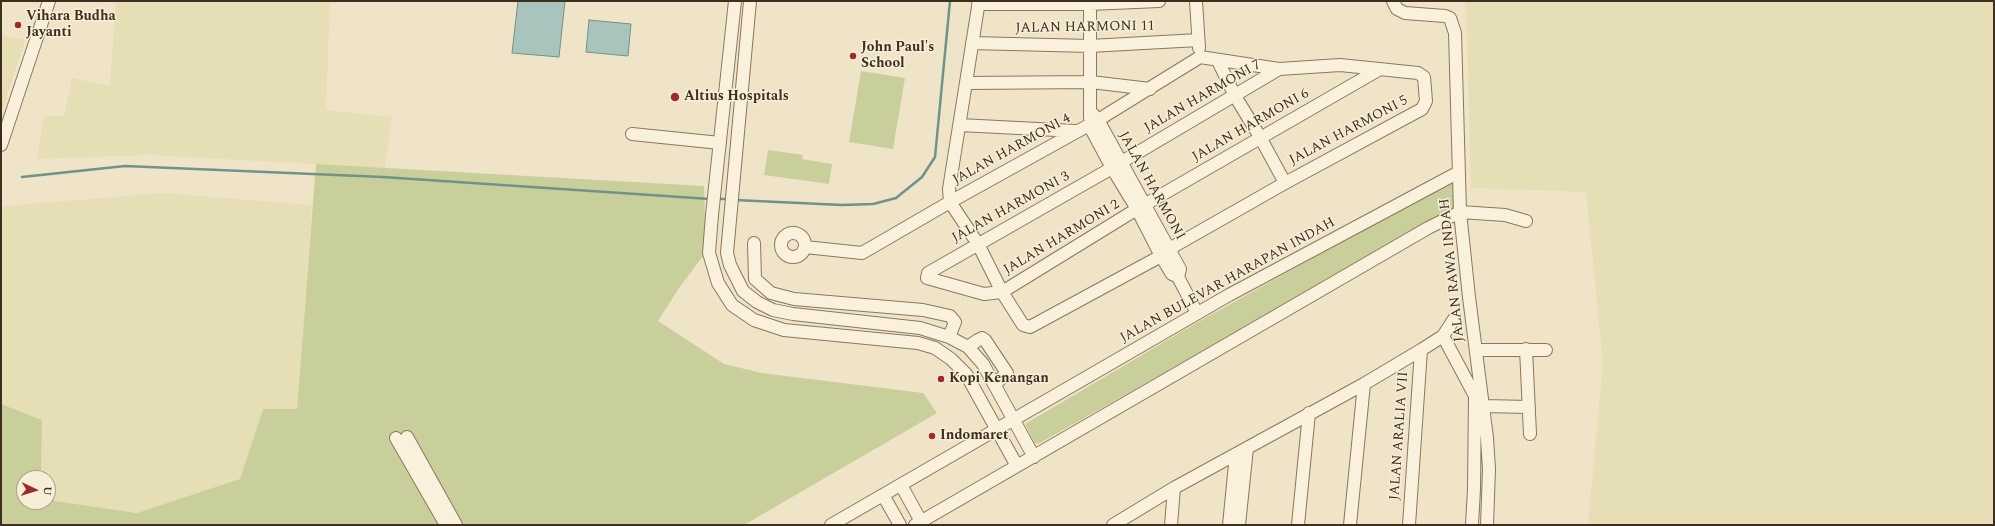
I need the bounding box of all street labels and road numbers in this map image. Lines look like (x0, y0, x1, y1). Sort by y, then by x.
street label: JALAN HARMONI 11 (1015, 18, 1155, 38)
street label: JALAN HARMONI 7 (1142, 57, 1264, 137)
street label: JALAN HARMONI 6 (1190, 86, 1312, 166)
street label: JALAN HARMONI 5 (1287, 93, 1411, 169)
street label: JALAN HARMONI 4 (950, 111, 1074, 189)
street label: JALAN HARMONI (1114, 129, 1188, 243)
street label: JALAN HARMONI 3 (949, 169, 1073, 247)
street label: JALAN HARMONI 2 (1001, 197, 1123, 279)
street label: JALAN RAWA INDAH (1437, 197, 1469, 343)
street label: JALAN BULEVAR HARAPAN INDAH (1118, 215, 1338, 347)
street label: JALAN ARALIA VII (1387, 371, 1413, 501)

